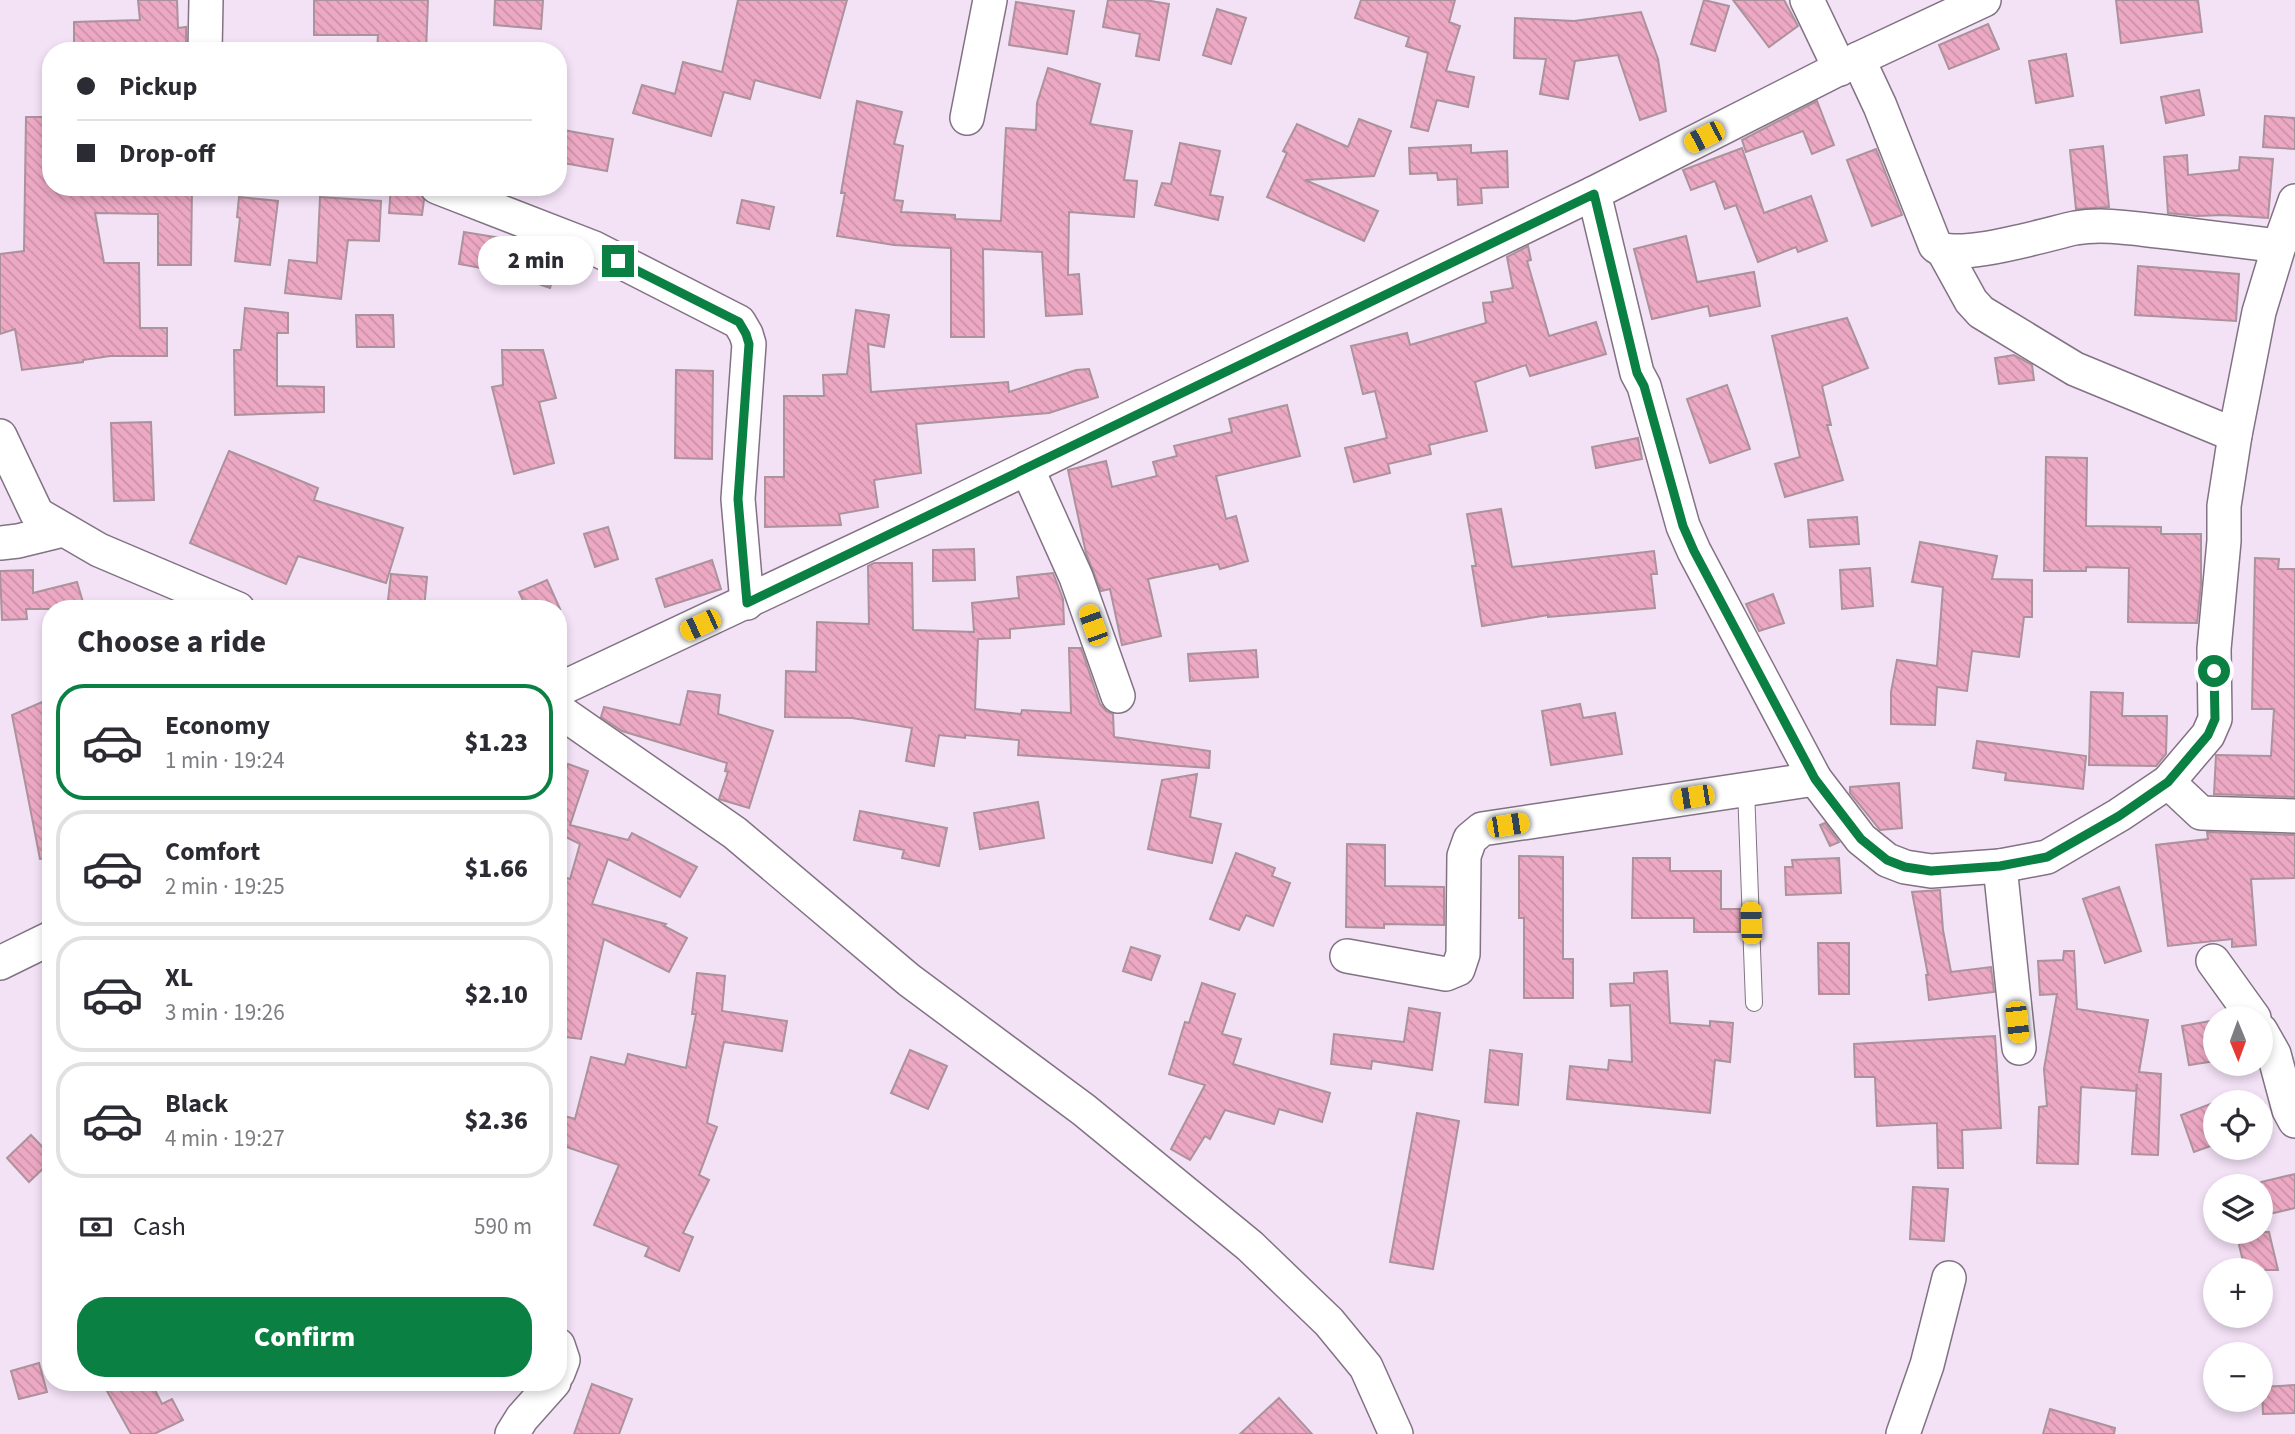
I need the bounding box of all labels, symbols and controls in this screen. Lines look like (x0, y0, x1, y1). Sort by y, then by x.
text: Pickup (119, 68, 197, 105)
car (1681, 118, 1728, 156)
text: Drop-off (119, 135, 215, 172)
callout: 2 min (478, 236, 594, 286)
text: 2 min (508, 244, 564, 277)
route end (602, 245, 634, 277)
car (1076, 602, 1111, 648)
car (677, 607, 724, 643)
text: Choose a ride (77, 619, 266, 665)
route start (2198, 655, 2230, 687)
text: Economy (165, 707, 270, 744)
icon: car (81, 711, 144, 774)
text: $1.23 (464, 724, 528, 761)
text: 1 min · 19:24 (165, 744, 285, 777)
car (1671, 783, 1716, 811)
car (1486, 811, 1531, 839)
text: Comfort (165, 833, 260, 870)
icon: car (81, 837, 144, 900)
text: $1.66 (464, 850, 528, 887)
text: 2 min · 19:25 (165, 870, 285, 903)
car (1740, 902, 1763, 944)
text: XL (165, 959, 193, 996)
icon: car (81, 963, 144, 1026)
text: $2.10 (464, 976, 528, 1013)
text: 3 min · 19:26 (165, 996, 285, 1029)
car (2005, 1000, 2030, 1044)
north arrow (2203, 1006, 2273, 1076)
map controls (2203, 1006, 2273, 1412)
text: Black (165, 1085, 228, 1122)
icon: car (81, 1089, 144, 1152)
button: locate (2203, 1090, 2273, 1160)
text: $2.36 (464, 1102, 528, 1139)
text: 4 min · 19:27 (165, 1122, 285, 1155)
button: layers (2203, 1174, 2273, 1244)
icon: cash (77, 1208, 115, 1246)
text: Cash (133, 1208, 186, 1245)
text: 590 m (474, 1210, 532, 1243)
button: + (2203, 1258, 2273, 1328)
button: Confirm (77, 1297, 532, 1377)
button: − (2203, 1342, 2273, 1412)

